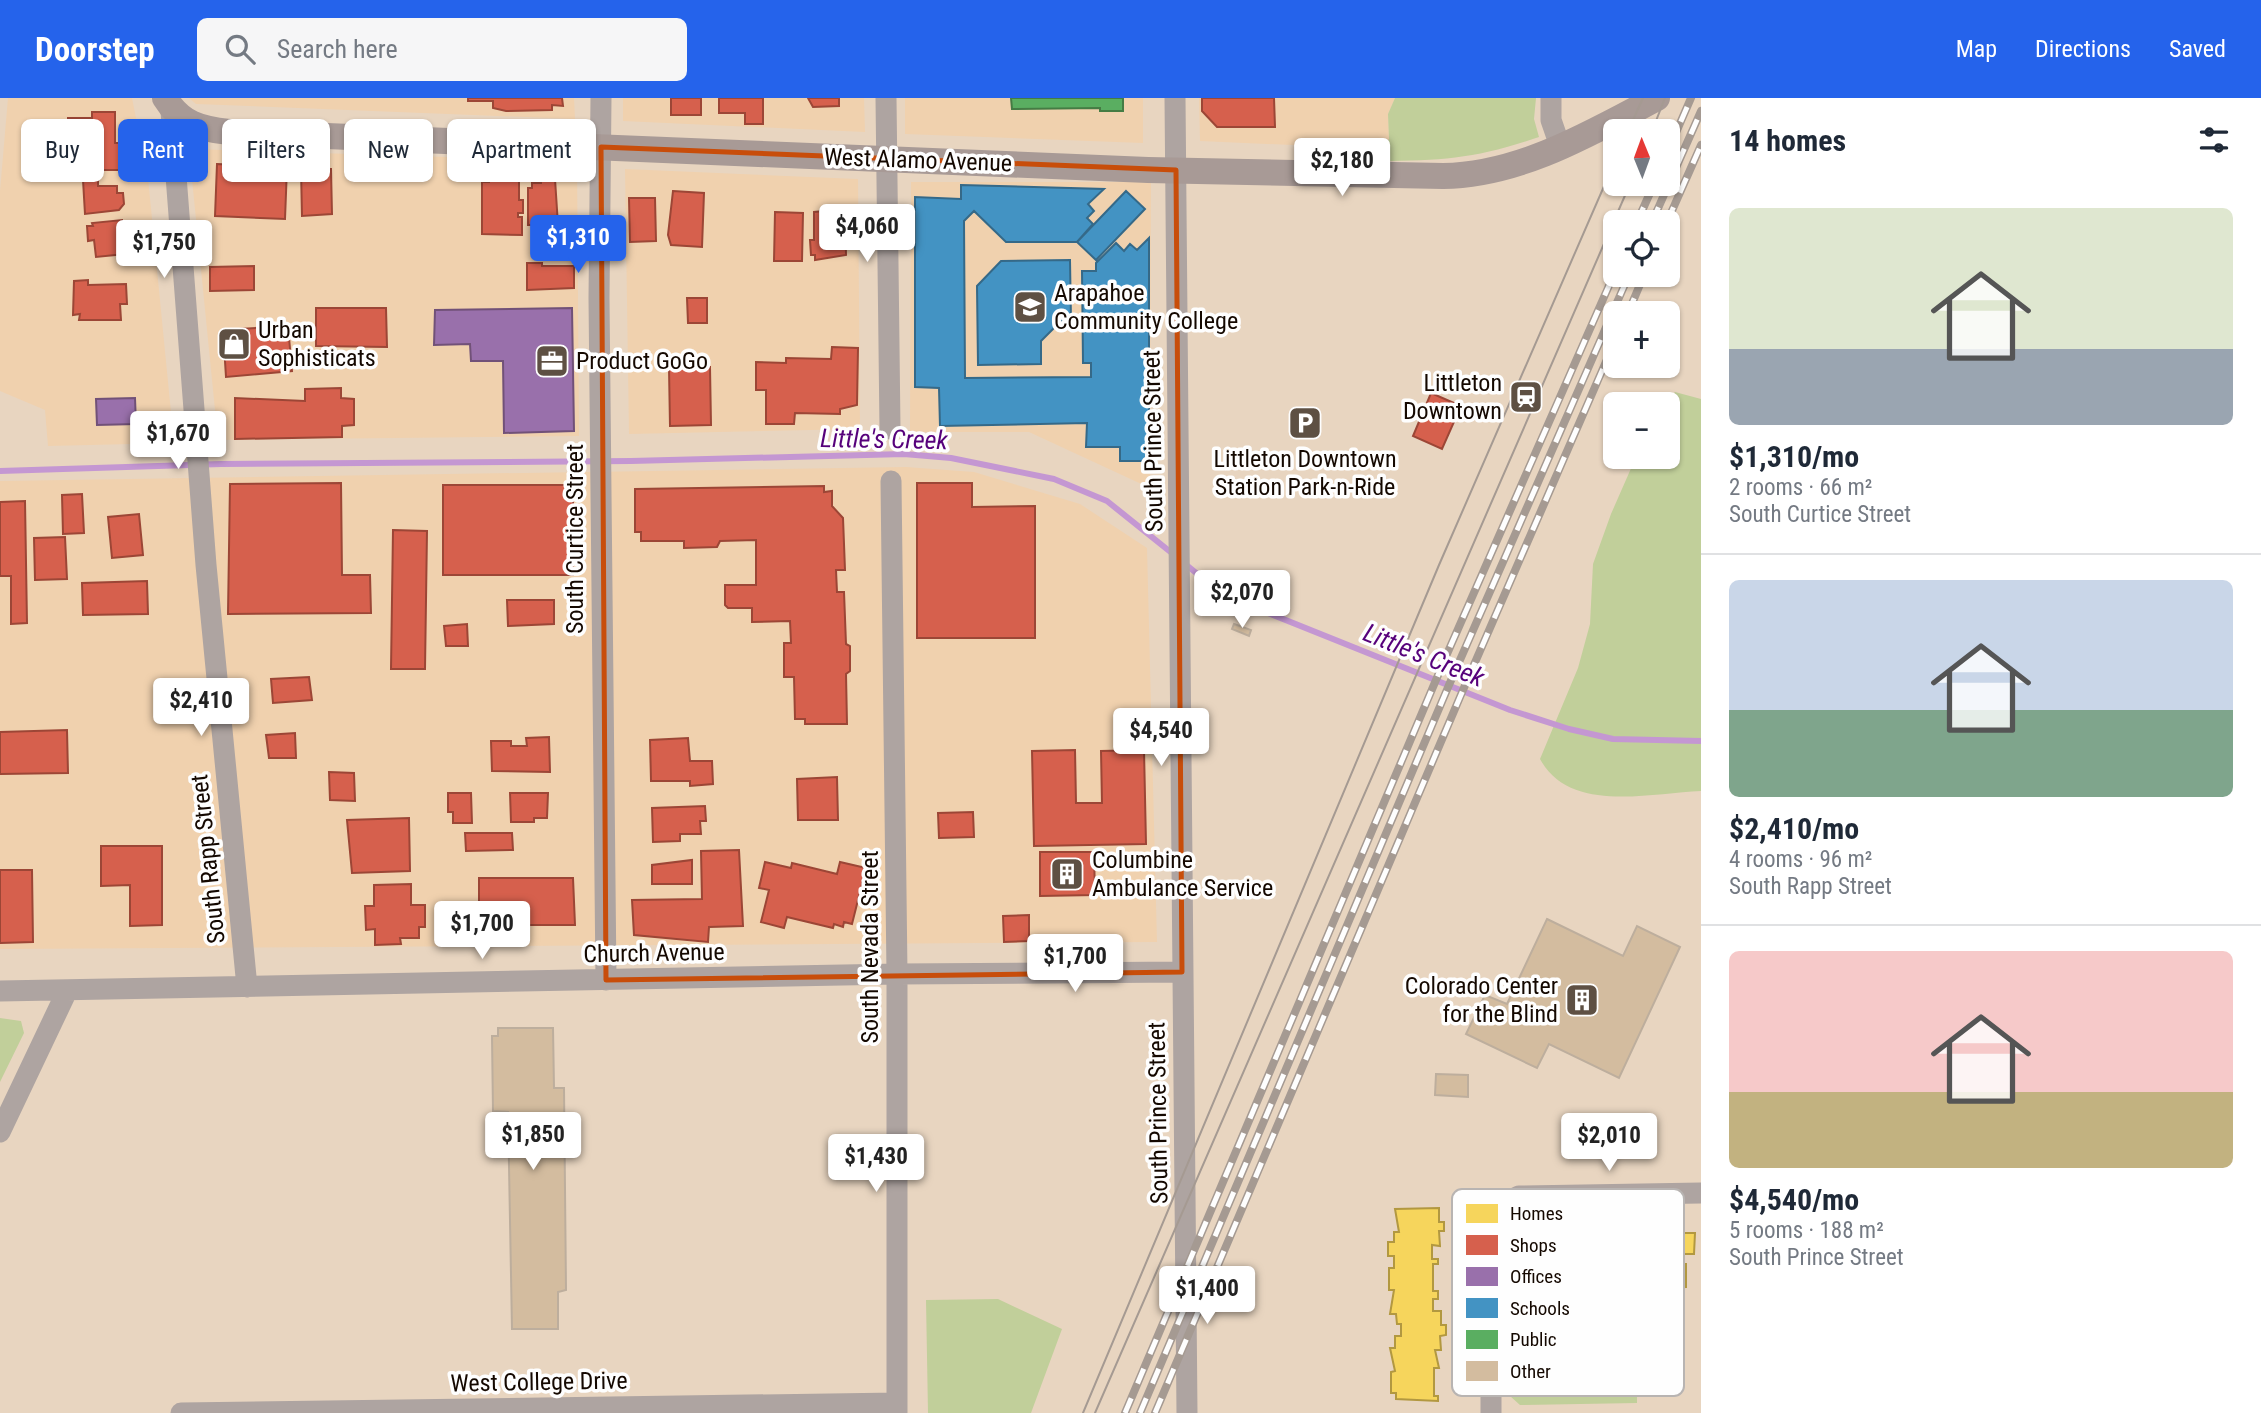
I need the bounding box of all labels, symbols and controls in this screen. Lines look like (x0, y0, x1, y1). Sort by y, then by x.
search box (197, 18, 687, 81)
text: Doorstep (35, 30, 155, 69)
icon: search (221, 30, 259, 68)
text: Search here (277, 34, 398, 64)
text: Map (1956, 35, 1997, 63)
text: Directions (2035, 35, 2131, 63)
text: Saved (2169, 35, 2226, 63)
chip: Buy (21, 119, 104, 182)
chip: Rent (118, 119, 208, 182)
chip: Filters (222, 119, 330, 182)
chip: New (344, 119, 433, 182)
chip: Apartment (447, 119, 596, 182)
north arrow (1603, 119, 1680, 196)
map controls (1603, 119, 1680, 469)
icon: filters (2195, 121, 2233, 159)
text: 14 homes (1729, 123, 1846, 158)
pin: $2,180 (1285, 139, 1399, 198)
street label: West Alamo Avenue (823, 143, 1013, 177)
text: $2,180 (1310, 147, 1374, 174)
pin: $4,060 (810, 204, 924, 264)
button: locate (1603, 210, 1680, 287)
text: $4,060 (835, 213, 899, 240)
pin: $1,310 (521, 216, 635, 275)
pin: $1,750 (107, 220, 221, 280)
text: $1,310 (546, 224, 610, 251)
text: $1,750 (132, 229, 196, 256)
icon: home (1918, 253, 2044, 379)
place label: Arapahoe Community College (1054, 279, 1238, 335)
school or university icon: Arapahoe Community College (1011, 288, 1049, 326)
button: + (1603, 301, 1680, 378)
place label: Urban Sophisticats (258, 316, 376, 372)
shop icon: Urban Sophisticats (215, 325, 253, 363)
office icon: Product GoGo (533, 342, 571, 380)
place label: Product GoGo (576, 347, 708, 375)
street label: South Prince Street (1137, 350, 1169, 532)
place label: Littleton Downtown (1403, 369, 1502, 425)
station icon: Littleton Downtown (1507, 378, 1545, 416)
button: − (1603, 392, 1680, 469)
parking icon: Littleton Downtown Station Park-n-Ride (1286, 404, 1324, 442)
pin: $1,670 (121, 412, 235, 471)
text: $1,670 (146, 420, 210, 447)
water label: Little's Creek (820, 423, 949, 455)
text: $1,310/mo (1729, 439, 1859, 474)
street label: South Curtice Street (561, 444, 589, 634)
place label: Littleton Downtown Station Park-n-Ride (1213, 445, 1397, 501)
text: 2 rooms · 66 m² (1729, 474, 1872, 501)
text: South Curtice Street (1729, 501, 1911, 528)
pin: $2,070 (1185, 570, 1299, 630)
text: $2,070 (1210, 579, 1274, 606)
water label: Little's Creek (1359, 617, 1489, 693)
icon: home (1918, 625, 2044, 751)
pin: $2,410 (144, 678, 258, 738)
text: $2,410 (169, 687, 233, 714)
pin: $4,540 (1104, 708, 1218, 768)
text: $4,540 (1129, 717, 1193, 744)
street label: South Rapp Street (185, 773, 231, 945)
text: $2,410/mo (1729, 811, 1859, 846)
place label: Columbine Ambulance Service (1092, 846, 1273, 902)
text: 4 rooms · 96 m² (1729, 846, 1872, 873)
street label: South Nevada Street (856, 851, 884, 1044)
building icon: Columbine Ambulance Service (1048, 855, 1086, 893)
text: South Rapp Street (1729, 873, 1892, 900)
pin: $1,700 (425, 902, 539, 961)
text: $1,700 (450, 910, 514, 937)
pin: $1,700 (1018, 934, 1132, 994)
street label: Church Avenue (583, 938, 725, 968)
text: $1,700 (1043, 943, 1107, 970)
place label: Colorado Center for the Blind (1405, 972, 1558, 1028)
building icon: Colorado Center for the Blind (1563, 981, 1601, 1019)
icon: home (1918, 996, 2044, 1122)
street label: South Prince Street (1142, 1022, 1174, 1204)
pin: $1,850 (476, 1112, 590, 1172)
pin: $2,010 (1552, 1114, 1666, 1173)
text: $1,850 (501, 1121, 565, 1148)
text: $2,010 (1577, 1122, 1641, 1149)
pin: $1,430 (819, 1134, 933, 1194)
text: $1,430 (844, 1143, 908, 1170)
text: $4,540/mo (1729, 1182, 1859, 1217)
legend (1452, 1189, 1684, 1396)
text: Homes (1510, 1202, 1563, 1225)
text: 5 rooms · 188 m² (1729, 1217, 1884, 1244)
text: Shops (1510, 1234, 1557, 1257)
text: South Prince Street (1729, 1244, 1904, 1271)
text: Offices (1510, 1265, 1562, 1288)
pin: $1,400 (1150, 1266, 1264, 1326)
text: $1,400 (1175, 1275, 1239, 1302)
text: Schools (1510, 1297, 1570, 1320)
text: Public (1510, 1328, 1557, 1351)
text: Other (1510, 1360, 1551, 1383)
street label: West College Drive (450, 1366, 628, 1398)

